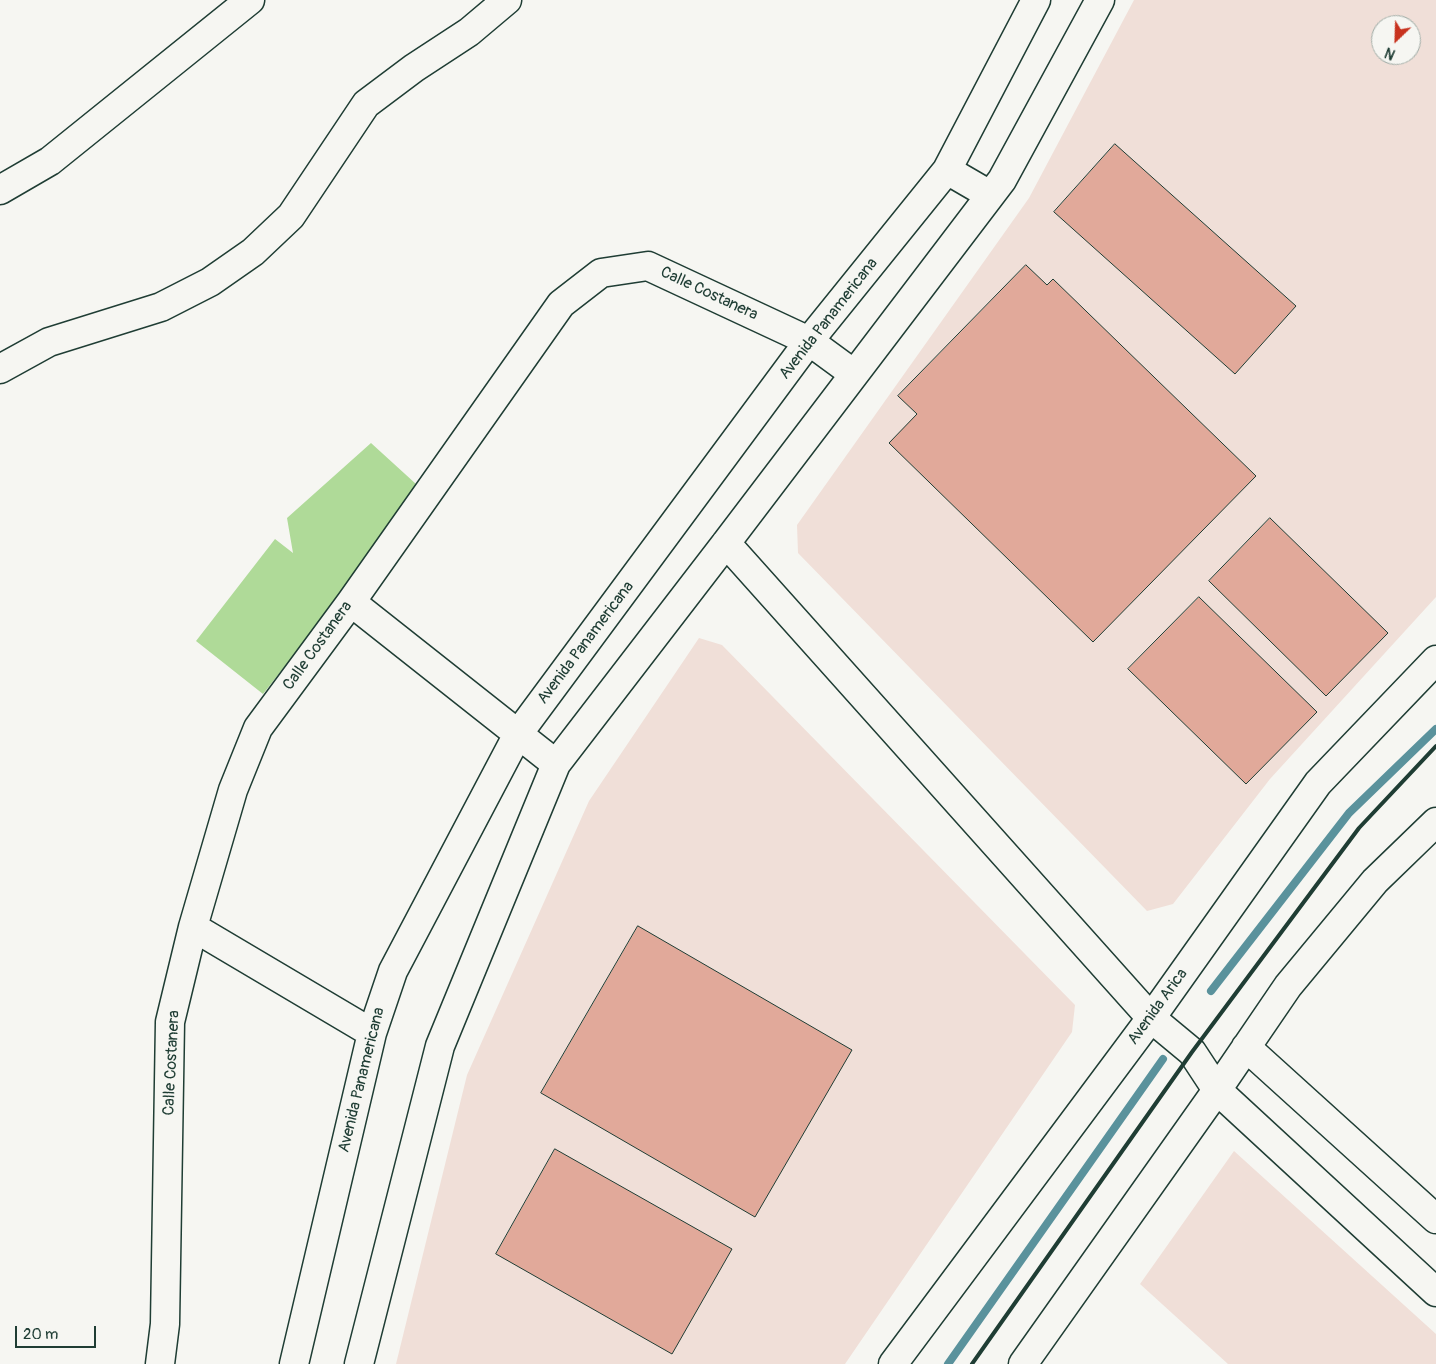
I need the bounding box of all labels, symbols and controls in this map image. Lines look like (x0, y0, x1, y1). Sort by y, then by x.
north arrow (1371, 15, 1421, 65)
text: N (1382, 44, 1398, 63)
street label: Avenida Panamericana (776, 254, 882, 384)
street label: Calle Costanera (657, 263, 761, 325)
street label: Avenida Panamericana (534, 578, 638, 708)
street label: Calle Costanera (279, 598, 357, 694)
street label: Avenida Arica (1124, 965, 1192, 1049)
street label: Avenida Panamericana (335, 1006, 389, 1154)
street label: Calle Costanera (160, 1010, 184, 1116)
scale bar (18, 1316, 99, 1348)
text: 20 m (23, 1325, 58, 1344)

